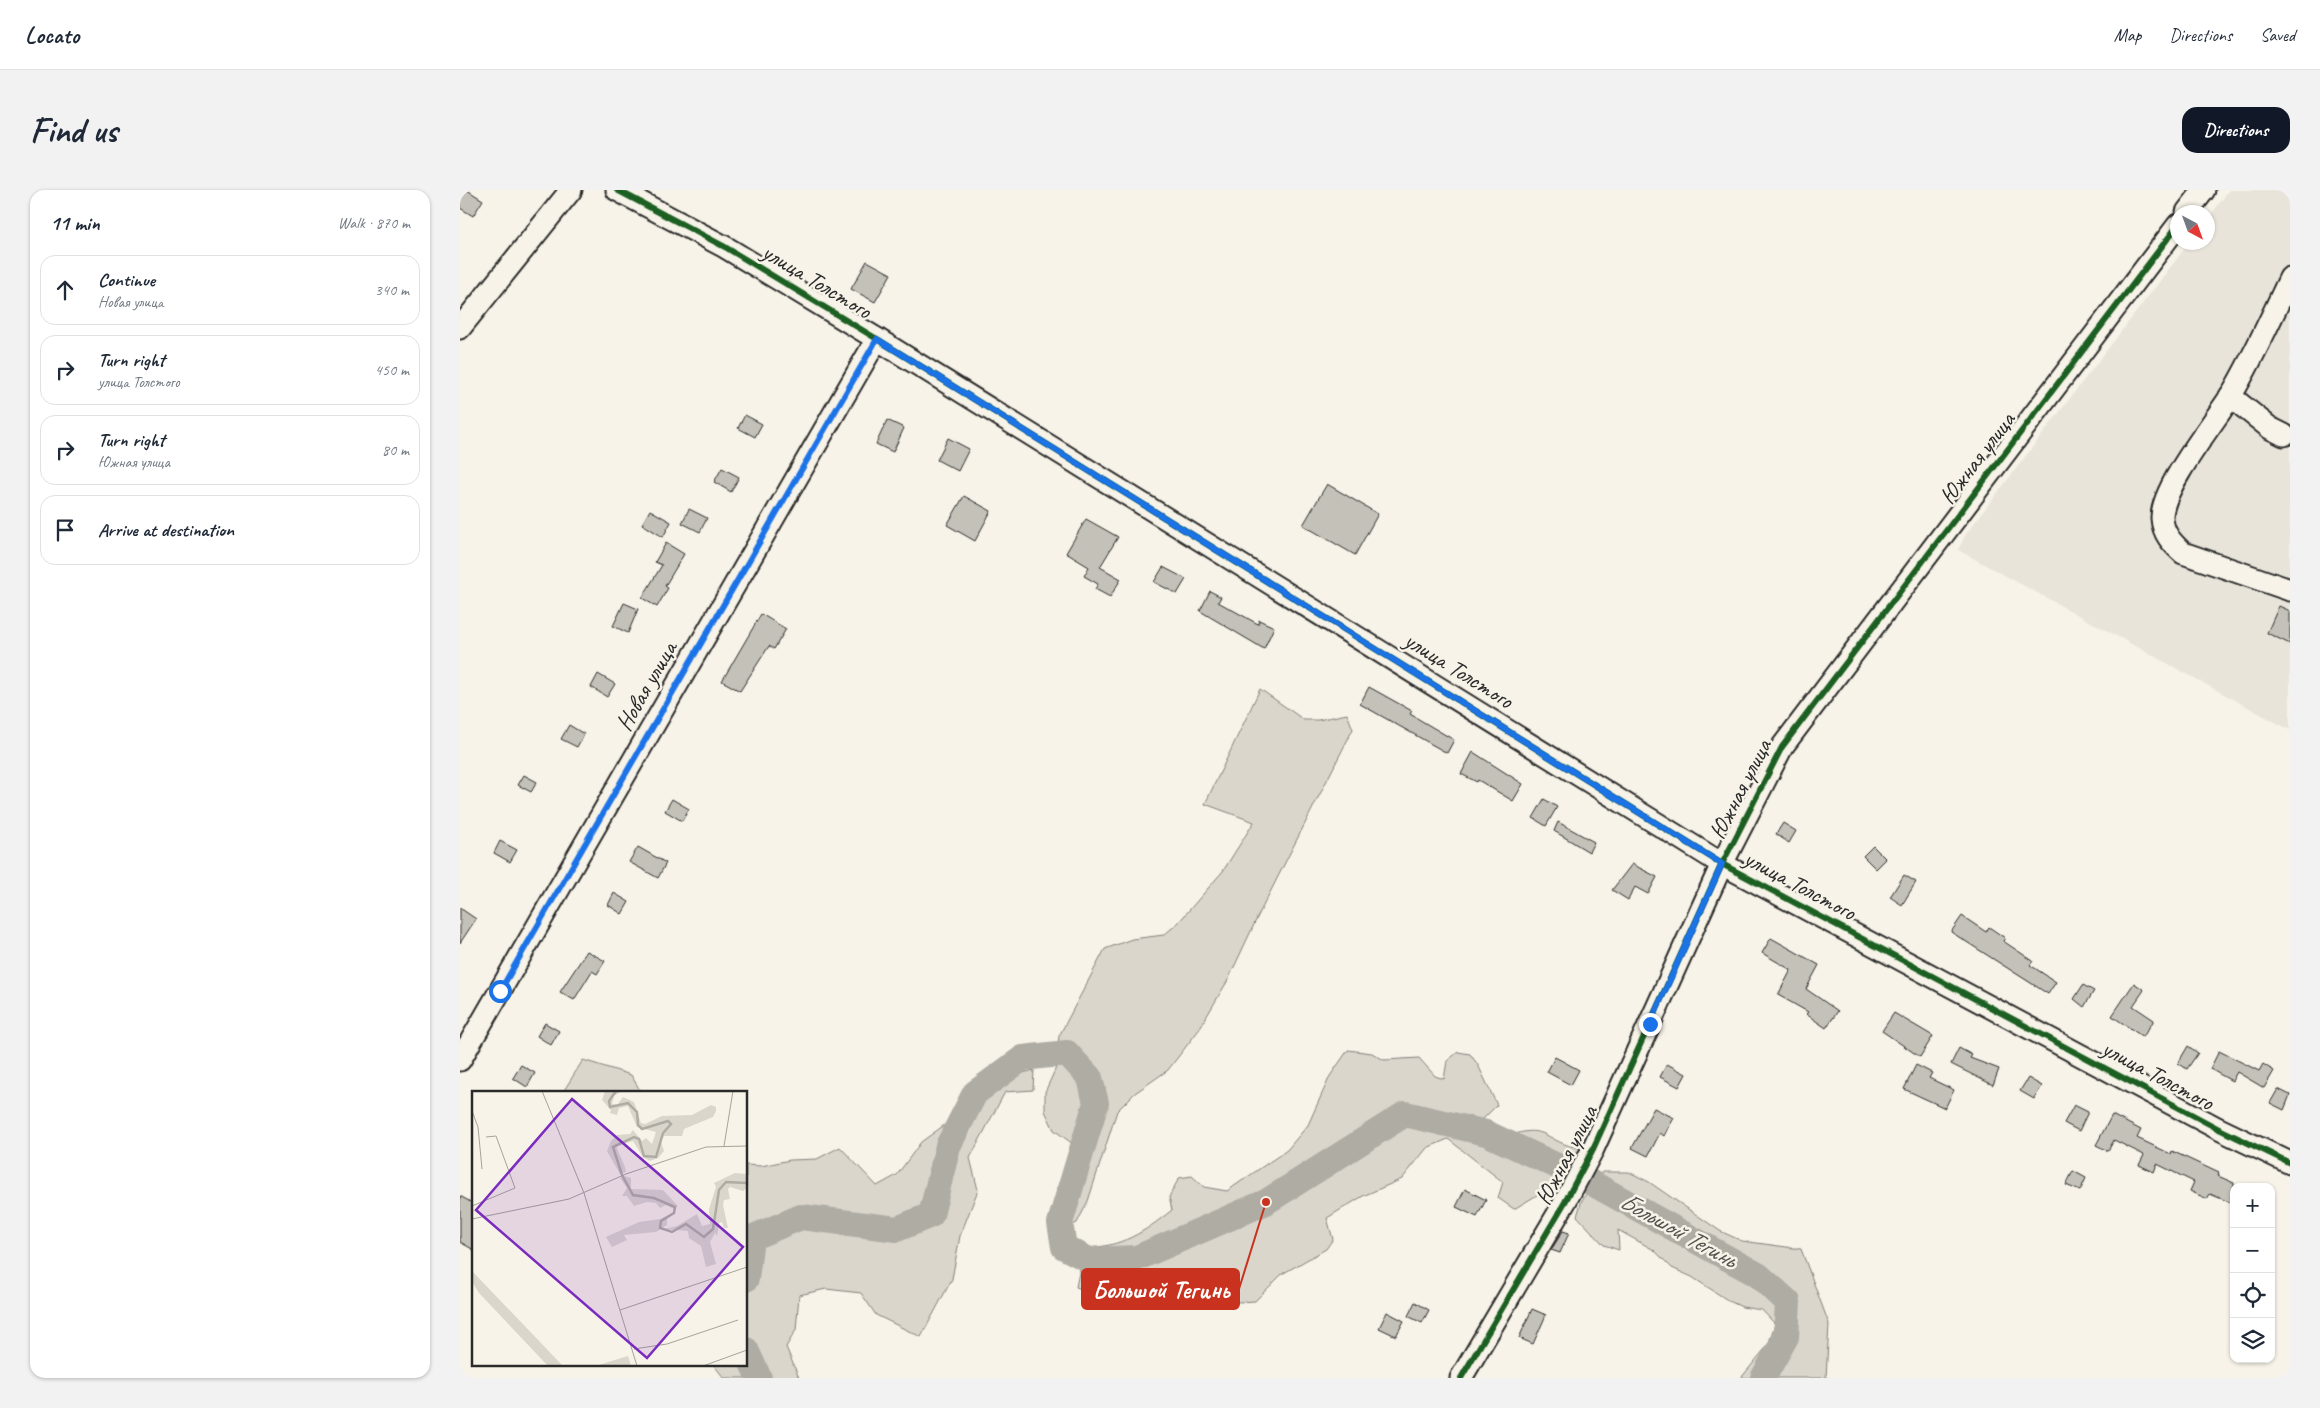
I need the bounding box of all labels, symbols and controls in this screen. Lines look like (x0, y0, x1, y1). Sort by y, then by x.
text: Locato (25, 20, 79, 50)
text: Map (2114, 24, 2141, 46)
text: Directions (2169, 24, 2232, 46)
text: Saved (2260, 24, 2295, 46)
button: Directions (2182, 107, 2290, 153)
text: Find us (30, 108, 117, 153)
north arrow (2170, 205, 2215, 250)
text: 11 min (50, 210, 100, 236)
text: Walk · 870 m (338, 213, 410, 233)
street label: улица Толстого (755, 236, 878, 326)
text: Continue (98, 268, 155, 292)
icon: ahead (51, 276, 79, 304)
text: 340 m (375, 280, 409, 300)
text: Новая улица (98, 292, 163, 312)
text: Turn right (98, 348, 165, 372)
icon: right (51, 356, 79, 384)
text: 450 m (375, 360, 409, 380)
text: улица Толстого (98, 372, 180, 392)
street label: Южная улица (1933, 405, 2022, 510)
text: Turn right (98, 428, 165, 452)
icon: right (51, 436, 79, 464)
text: 80 m (382, 440, 409, 460)
text: Южная улица (98, 452, 170, 472)
icon: arrive (51, 516, 79, 544)
text: Arrive at destination (98, 518, 234, 542)
street label: улица Толстого (1397, 624, 1520, 716)
street label: Новая улица (608, 634, 685, 736)
street label: Южная улица (1702, 733, 1778, 844)
street label: улица Толстого (1737, 842, 1862, 928)
route start (489, 980, 512, 1003)
route end (1639, 1013, 1662, 1036)
street label: улица Толстого (2095, 1032, 2220, 1118)
inset map (472, 1091, 748, 1366)
street label: Южная улица (1528, 1099, 1604, 1210)
map controls (2230, 1183, 2275, 1363)
button: + (2230, 1183, 2275, 1228)
water label: Большой Тегинь (1614, 1185, 1745, 1277)
button: − (2230, 1228, 2275, 1273)
callout: Большой Тегинь (1082, 1269, 1239, 1309)
button: locate (2230, 1273, 2275, 1318)
text: Большой Тегинь (1092, 1274, 1231, 1306)
button: layers (2230, 1318, 2275, 1363)

